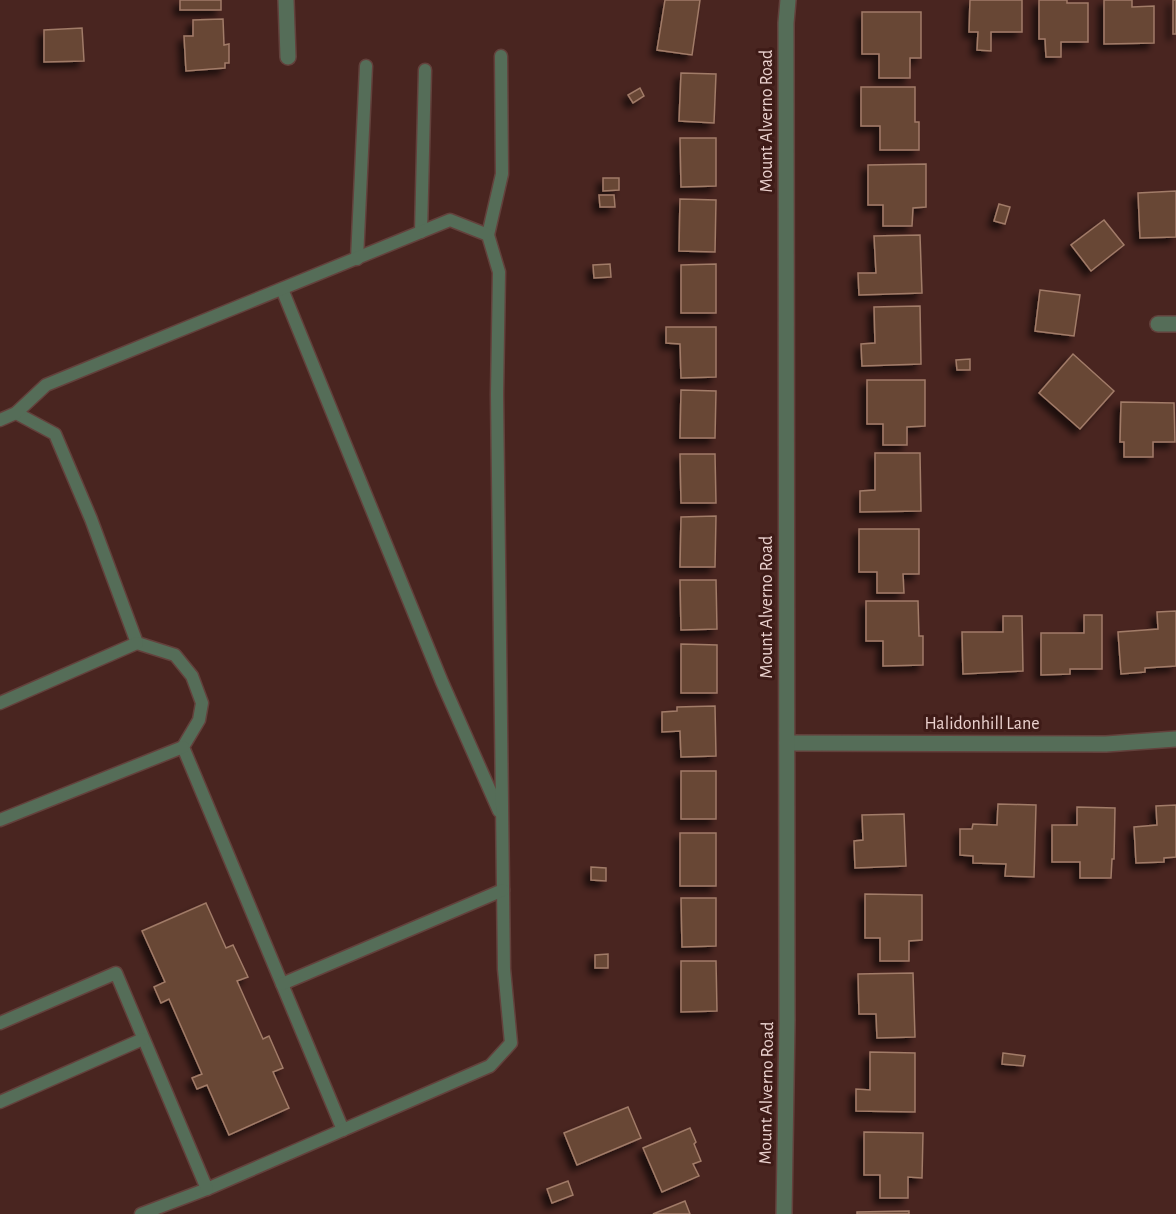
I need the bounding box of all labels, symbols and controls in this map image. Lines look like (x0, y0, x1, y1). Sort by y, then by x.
street label: Mount Alverno Road (758, 50, 776, 192)
street label: Mount Alverno Road (758, 536, 776, 678)
street label: Halidonhill Lane (924, 715, 1040, 733)
street label: Mount Alverno Road (757, 1021, 777, 1165)

